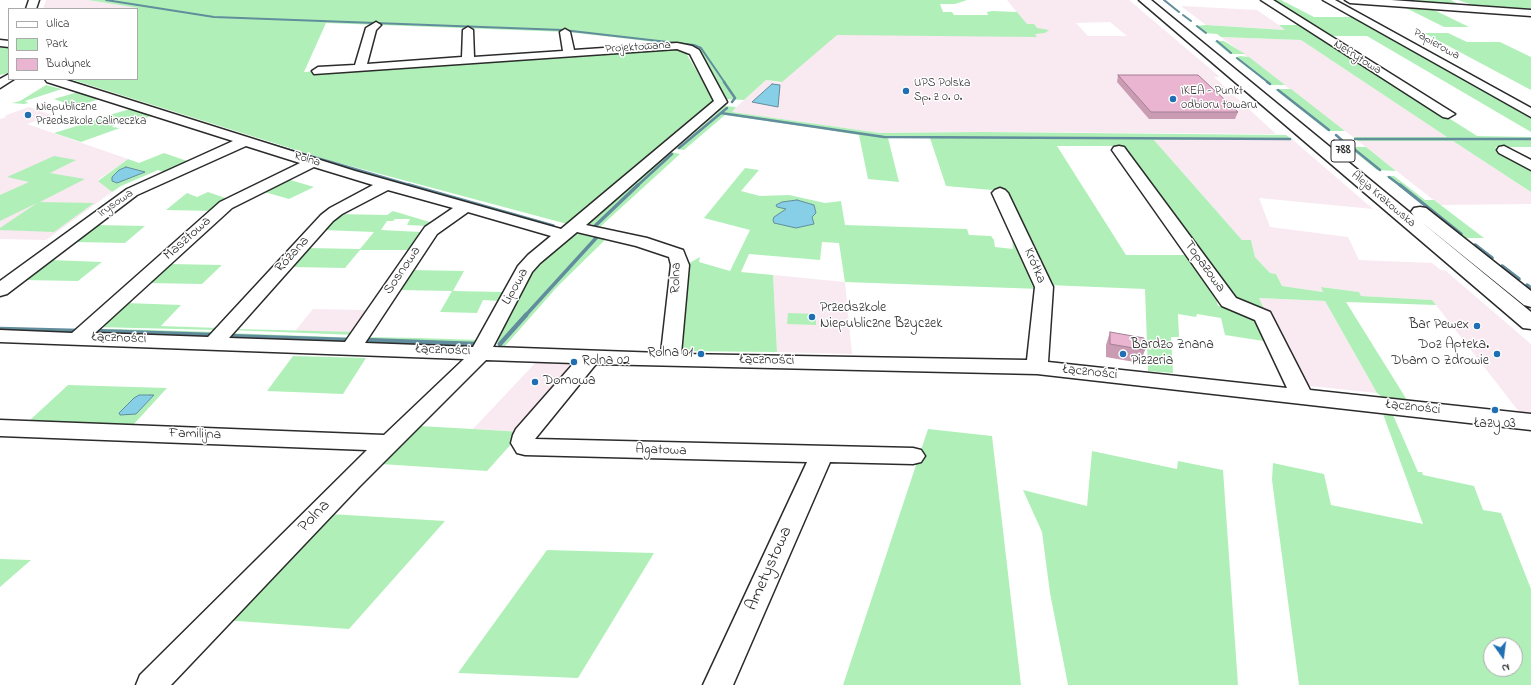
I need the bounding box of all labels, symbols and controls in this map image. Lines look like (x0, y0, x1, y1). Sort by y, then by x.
legend (8, 8, 138, 80)
text: Ulica (46, 15, 70, 33)
street label: Papierowa (1410, 26, 1462, 64)
text: Park (46, 35, 68, 53)
street label: Nefrytowa (1330, 38, 1384, 78)
street label: Projektowana (605, 39, 671, 57)
text: Budynek (46, 55, 91, 73)
place label: UPS Polska Sp. z o. o. (914, 77, 970, 105)
place label: IKEA - Punkt odbioru towaru (1181, 85, 1257, 113)
marker: UPS Polska Sp. z o. o. (901, 86, 911, 96)
marker: IKEA - Punkt odbioru towaru (1168, 94, 1178, 104)
place label: Niepubliczne Przedszkole Calineczka (36, 101, 146, 129)
marker: Niepubliczne Przedszkole Calineczka (23, 110, 33, 120)
road number: 788 (1331, 140, 1355, 162)
street label: Rolna (292, 149, 322, 171)
street label: Aleja Krakowska (1348, 169, 1418, 231)
street label: Irysowa (96, 187, 136, 221)
street label: Masztowa (161, 213, 215, 265)
street label: Różana (272, 233, 314, 277)
street label: Topazowa (1180, 238, 1228, 296)
street label: Sosnowa (381, 244, 425, 298)
street label: Krótka (1019, 246, 1049, 286)
street label: Rolna (668, 262, 686, 294)
street label: Lipowa (499, 266, 533, 308)
place label: Przedszkole Niepubliczne Bzyczek (820, 301, 942, 334)
marker: Przedszkole Niepubliczne Bzyczek (807, 312, 817, 322)
place label: Bar Pewex (1409, 318, 1469, 334)
marker: Bar Pewex (1472, 321, 1482, 331)
street label: Łączności (91, 330, 147, 348)
place label: Bardzo Znana Pizzeria (1131, 338, 1214, 370)
place label: Doz Apteka. Dbam O Zdrowie (1391, 338, 1489, 370)
street label: Łączności (415, 342, 471, 360)
place label: Rolna 01 (648, 346, 693, 362)
marker: Rolna 01 (696, 349, 706, 359)
marker: Bardzo Znana Pizzeria (1118, 349, 1128, 359)
marker: Doz Apteka. Dbam O Zdrowie (1492, 349, 1502, 359)
street label: Łączności (739, 352, 795, 370)
place label: Rolna 02 (582, 354, 630, 370)
marker: Rolna 02 (569, 357, 579, 367)
street label: Łączności (1062, 362, 1118, 384)
place label: Domowa (543, 374, 595, 390)
marker: Domowa (530, 377, 540, 387)
street label: Łączności (1385, 397, 1441, 419)
marker: Łazy 03 (1490, 405, 1500, 415)
place label: Łazy 03 (1474, 417, 1516, 433)
street label: Familijna (169, 426, 221, 444)
street label: Agatowa (635, 442, 687, 460)
street label: Polna (295, 496, 335, 538)
street label: Ametystowa (742, 524, 798, 614)
north arrow (1483, 637, 1523, 677)
text: N (1500, 659, 1511, 676)

